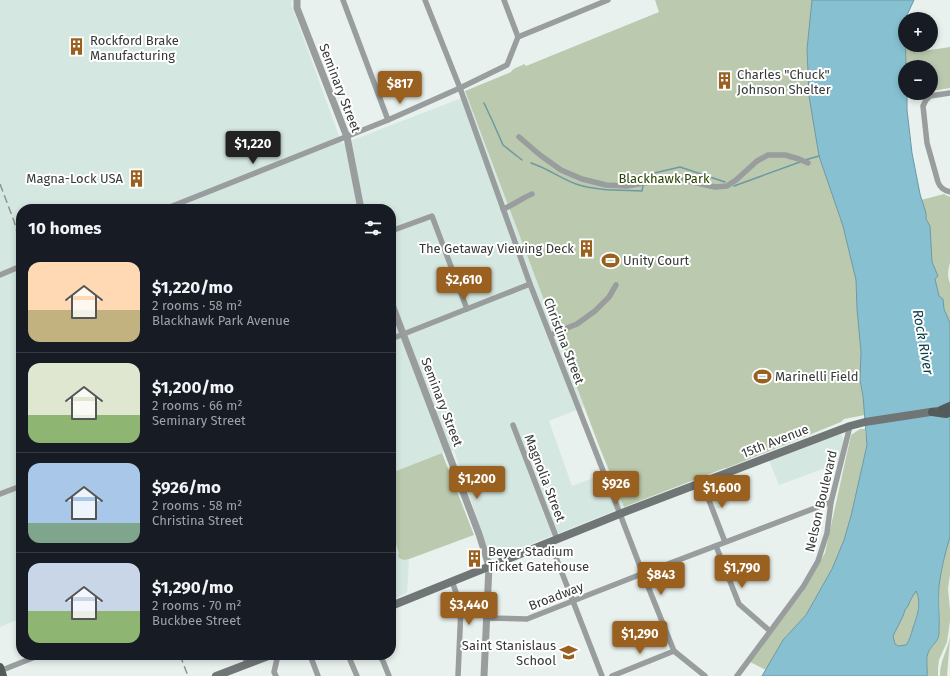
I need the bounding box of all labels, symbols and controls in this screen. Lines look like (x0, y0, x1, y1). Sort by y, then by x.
map controls (898, 12, 938, 100)
button: + (898, 12, 938, 52)
place label: Rockford Brake Manufacturing (90, 33, 179, 63)
building icon: Rockford Brake Manufacturing (67, 37, 87, 57)
street label: Seminary Street (316, 42, 364, 135)
button: − (898, 60, 938, 100)
place label: Charles "Chuck" Johnson Shelter (737, 67, 831, 97)
pin: $817 (376, 71, 424, 105)
building icon: Charles "Chuck" Johnson Shelter (714, 71, 734, 91)
text: $817 (387, 76, 413, 91)
pin: $1,220 (220, 131, 286, 165)
text: $1,220 (235, 136, 271, 151)
building icon: Magna-Lock USA (126, 168, 146, 188)
place label: Magna-Lock USA (26, 171, 124, 186)
park label: Blackhawk Park (618, 171, 710, 186)
icon: filters (362, 217, 384, 239)
text: 10 homes (28, 218, 102, 239)
building icon: The Getaway Viewing Deck (577, 238, 597, 258)
place label: The Getaway Viewing Deck (419, 241, 574, 256)
sports icon: Unity Court (600, 250, 620, 270)
place label: Unity Court (623, 253, 690, 268)
pin: $2,610 (431, 267, 497, 301)
text: $2,610 (446, 272, 482, 287)
text: $1,220/mo (152, 277, 233, 298)
icon: home (60, 278, 108, 326)
street label: Christina Street (541, 296, 587, 387)
text: 2 rooms · 58 m² (152, 298, 242, 313)
water label: Rock River (909, 308, 937, 377)
text: Blackhawk Park Avenue (152, 313, 290, 328)
street label: Seminary Street (418, 356, 466, 449)
sports icon: Marinelli Field (752, 366, 772, 386)
place label: Marinelli Field (775, 369, 859, 384)
text: $1,200/mo (152, 377, 234, 398)
icon: home (60, 379, 108, 427)
text: 2 rooms · 66 m² (152, 398, 243, 413)
text: Seminary Street (152, 413, 246, 428)
street label: 15th Avenue (739, 421, 811, 461)
street label: Magnolia Street (521, 432, 569, 524)
street label: Nelson Boulevard (802, 449, 840, 553)
pin: $1,200 (444, 466, 510, 500)
text: $1,200 (458, 471, 496, 486)
pin: $926 (592, 471, 640, 505)
pin: $1,600 (689, 475, 755, 509)
text: $926 (602, 476, 630, 491)
text: $926/mo (152, 477, 221, 498)
icon: home (60, 479, 108, 527)
text: $1,600 (703, 480, 741, 495)
text: 2 rooms · 58 m² (152, 498, 242, 513)
text: Christina Street (152, 513, 243, 528)
place label: Beyer Stadium Ticket Gatehouse (488, 544, 589, 574)
building icon: Beyer Stadium Ticket Gatehouse (465, 548, 485, 568)
pin: $1,790 (709, 555, 775, 589)
text: $1,790 (724, 560, 760, 575)
pin: $843 (637, 562, 685, 596)
text: $843 (647, 567, 675, 582)
text: $1,290/mo (152, 577, 233, 598)
icon: home (60, 579, 108, 627)
street label: Broadway (527, 579, 586, 613)
pin: $3,440 (436, 592, 502, 626)
text: $3,440 (449, 597, 489, 612)
text: 2 rooms · 70 m² (152, 598, 242, 613)
text: Buckbee Street (152, 613, 241, 628)
pin: $1,290 (607, 621, 673, 655)
text: $1,290 (621, 626, 659, 641)
place label: Saint Stanislaus School (462, 638, 556, 668)
school or university icon: Saint Stanislaus School (559, 642, 579, 662)

